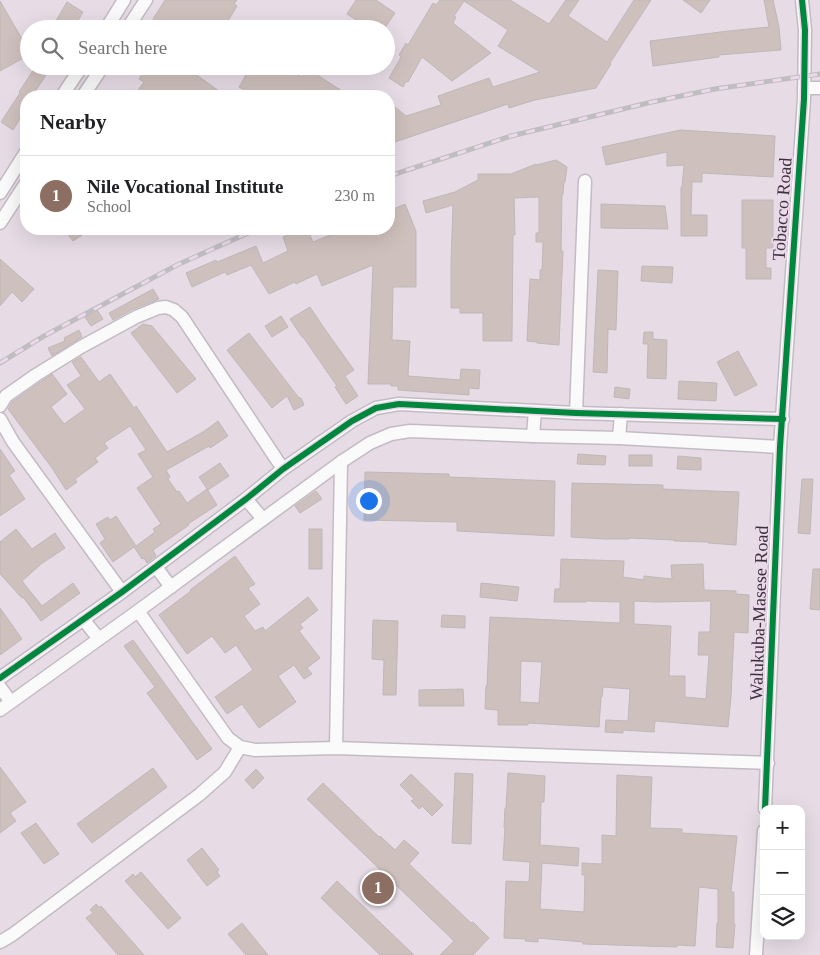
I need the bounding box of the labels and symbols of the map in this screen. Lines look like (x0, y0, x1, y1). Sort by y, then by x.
street label: Tobacco Road (768, 157, 796, 261)
your location (356, 488, 382, 514)
street label: Walukuba-Masese Road (746, 525, 772, 701)
pin: 1 (362, 869, 394, 907)

